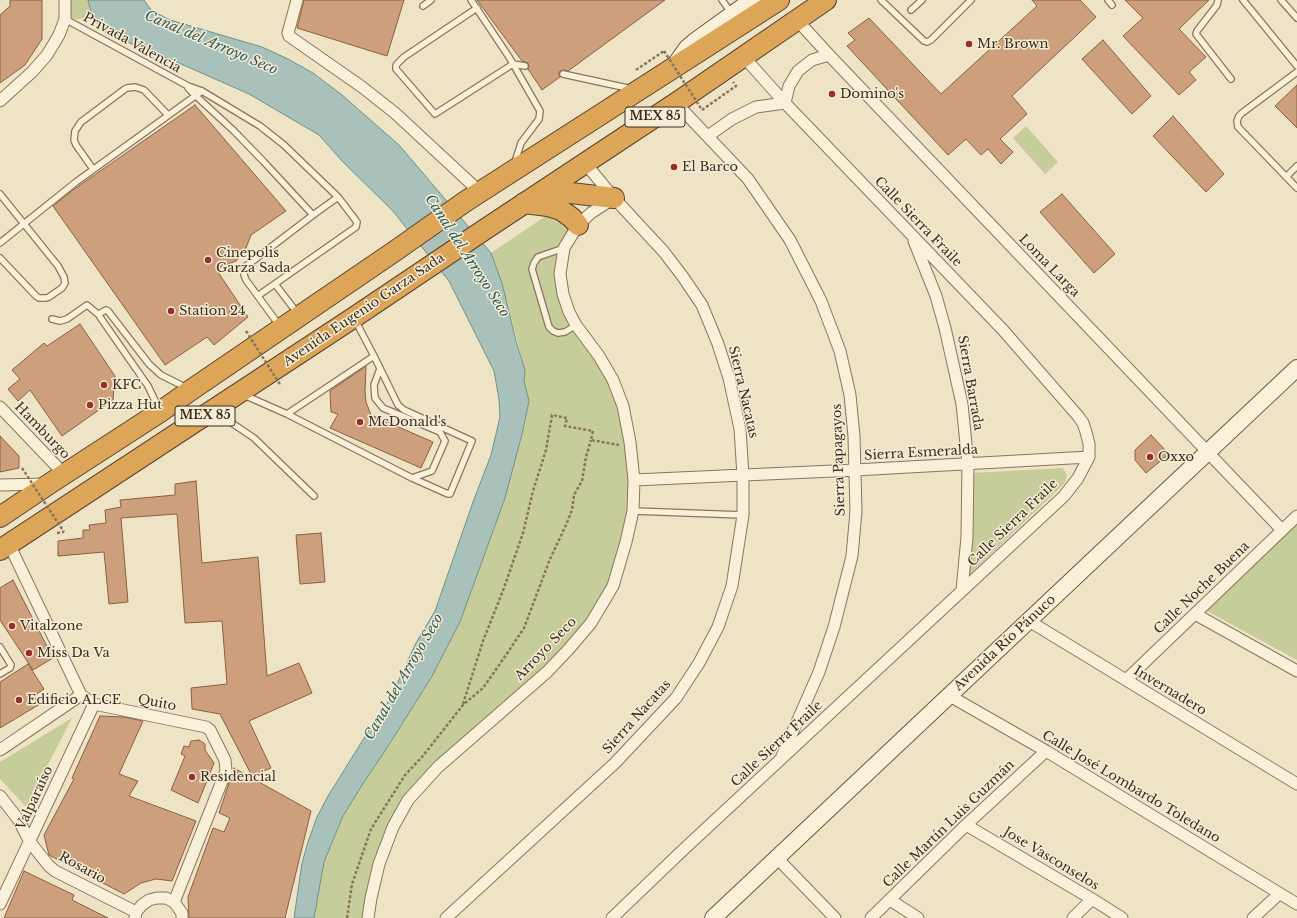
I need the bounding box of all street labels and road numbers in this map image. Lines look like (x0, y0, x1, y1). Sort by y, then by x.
street label: Privada Valencia (80, 10, 184, 76)
road number: MEX 85 (625, 107, 685, 127)
street label: Calle Sierra Fraile (871, 174, 965, 270)
street label: Loma Larga (1015, 232, 1083, 300)
street label: Avenida Eugenio Garza Sada (281, 250, 447, 370)
street label: Sierra Barrada (954, 334, 986, 432)
street label: Sierra Nacatas (725, 344, 761, 440)
street label: Hamburgo (11, 399, 73, 463)
street label: Sierra Papagayos (829, 403, 849, 517)
road number: MEX 85 (175, 406, 235, 426)
street label: Sierra Esmeralda (864, 442, 978, 464)
street label: Calle Sierra Fraile (965, 476, 1061, 570)
street label: Calle Noche Buena (1151, 538, 1253, 638)
street label: Avenida Río Pánuco (951, 592, 1059, 694)
street label: Arroyo Seco (512, 614, 580, 684)
street label: Invernadero (1131, 663, 1209, 719)
street label: Sierra Nacatas (600, 677, 674, 757)
street label: Quito (136, 692, 178, 714)
street label: Calle Sierra Fraile (728, 698, 826, 790)
street label: Calle José Lombardo Toledano (1039, 728, 1223, 846)
street label: Calle Martín Luis Guzmán (880, 757, 1018, 891)
street label: Valparaíso (13, 764, 57, 832)
street label: Jose Vasconselos (1000, 824, 1102, 894)
street label: Rosario (56, 849, 108, 887)

